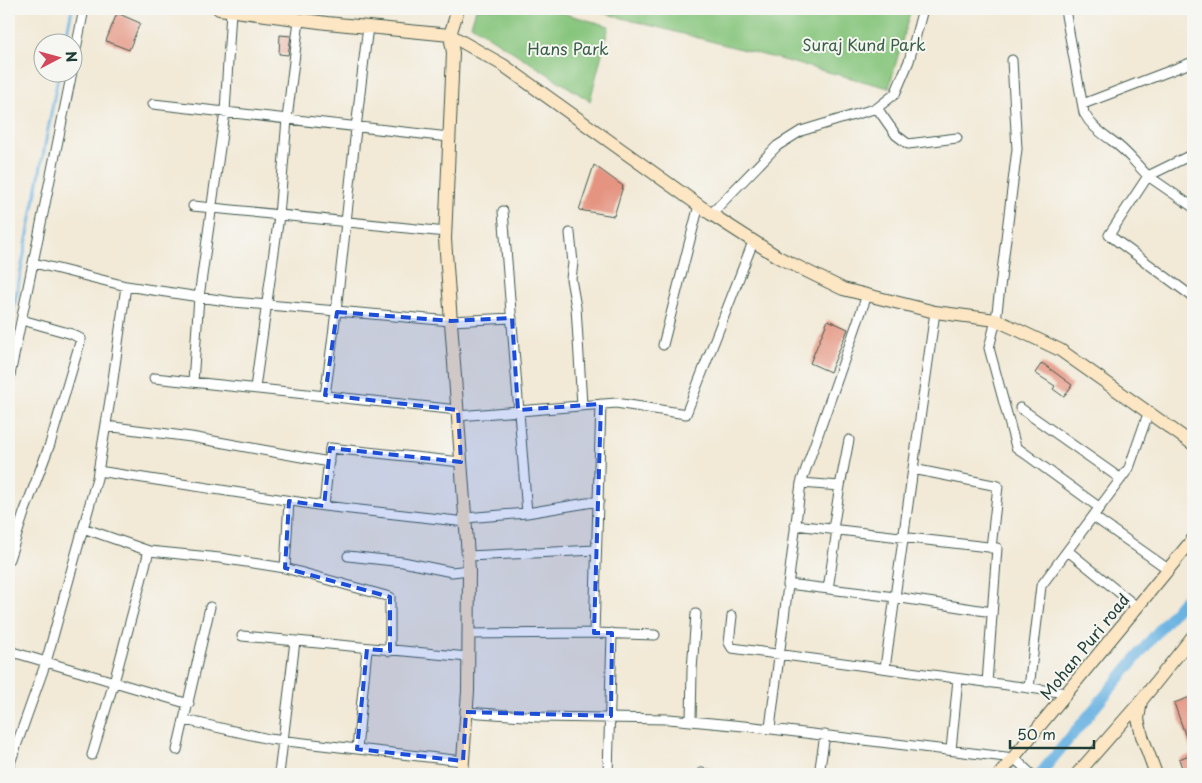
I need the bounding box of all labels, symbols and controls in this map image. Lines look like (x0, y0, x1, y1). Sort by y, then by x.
north arrow (32, 32, 82, 82)
park label: Suraj Kund Park (802, 32, 926, 56)
park label: Hans Park (527, 36, 609, 60)
text: N (60, 50, 82, 63)
street label: Mohan Puri road (1034, 588, 1134, 704)
scale bar (1010, 718, 1093, 750)
text: 50 m (1017, 722, 1056, 745)

